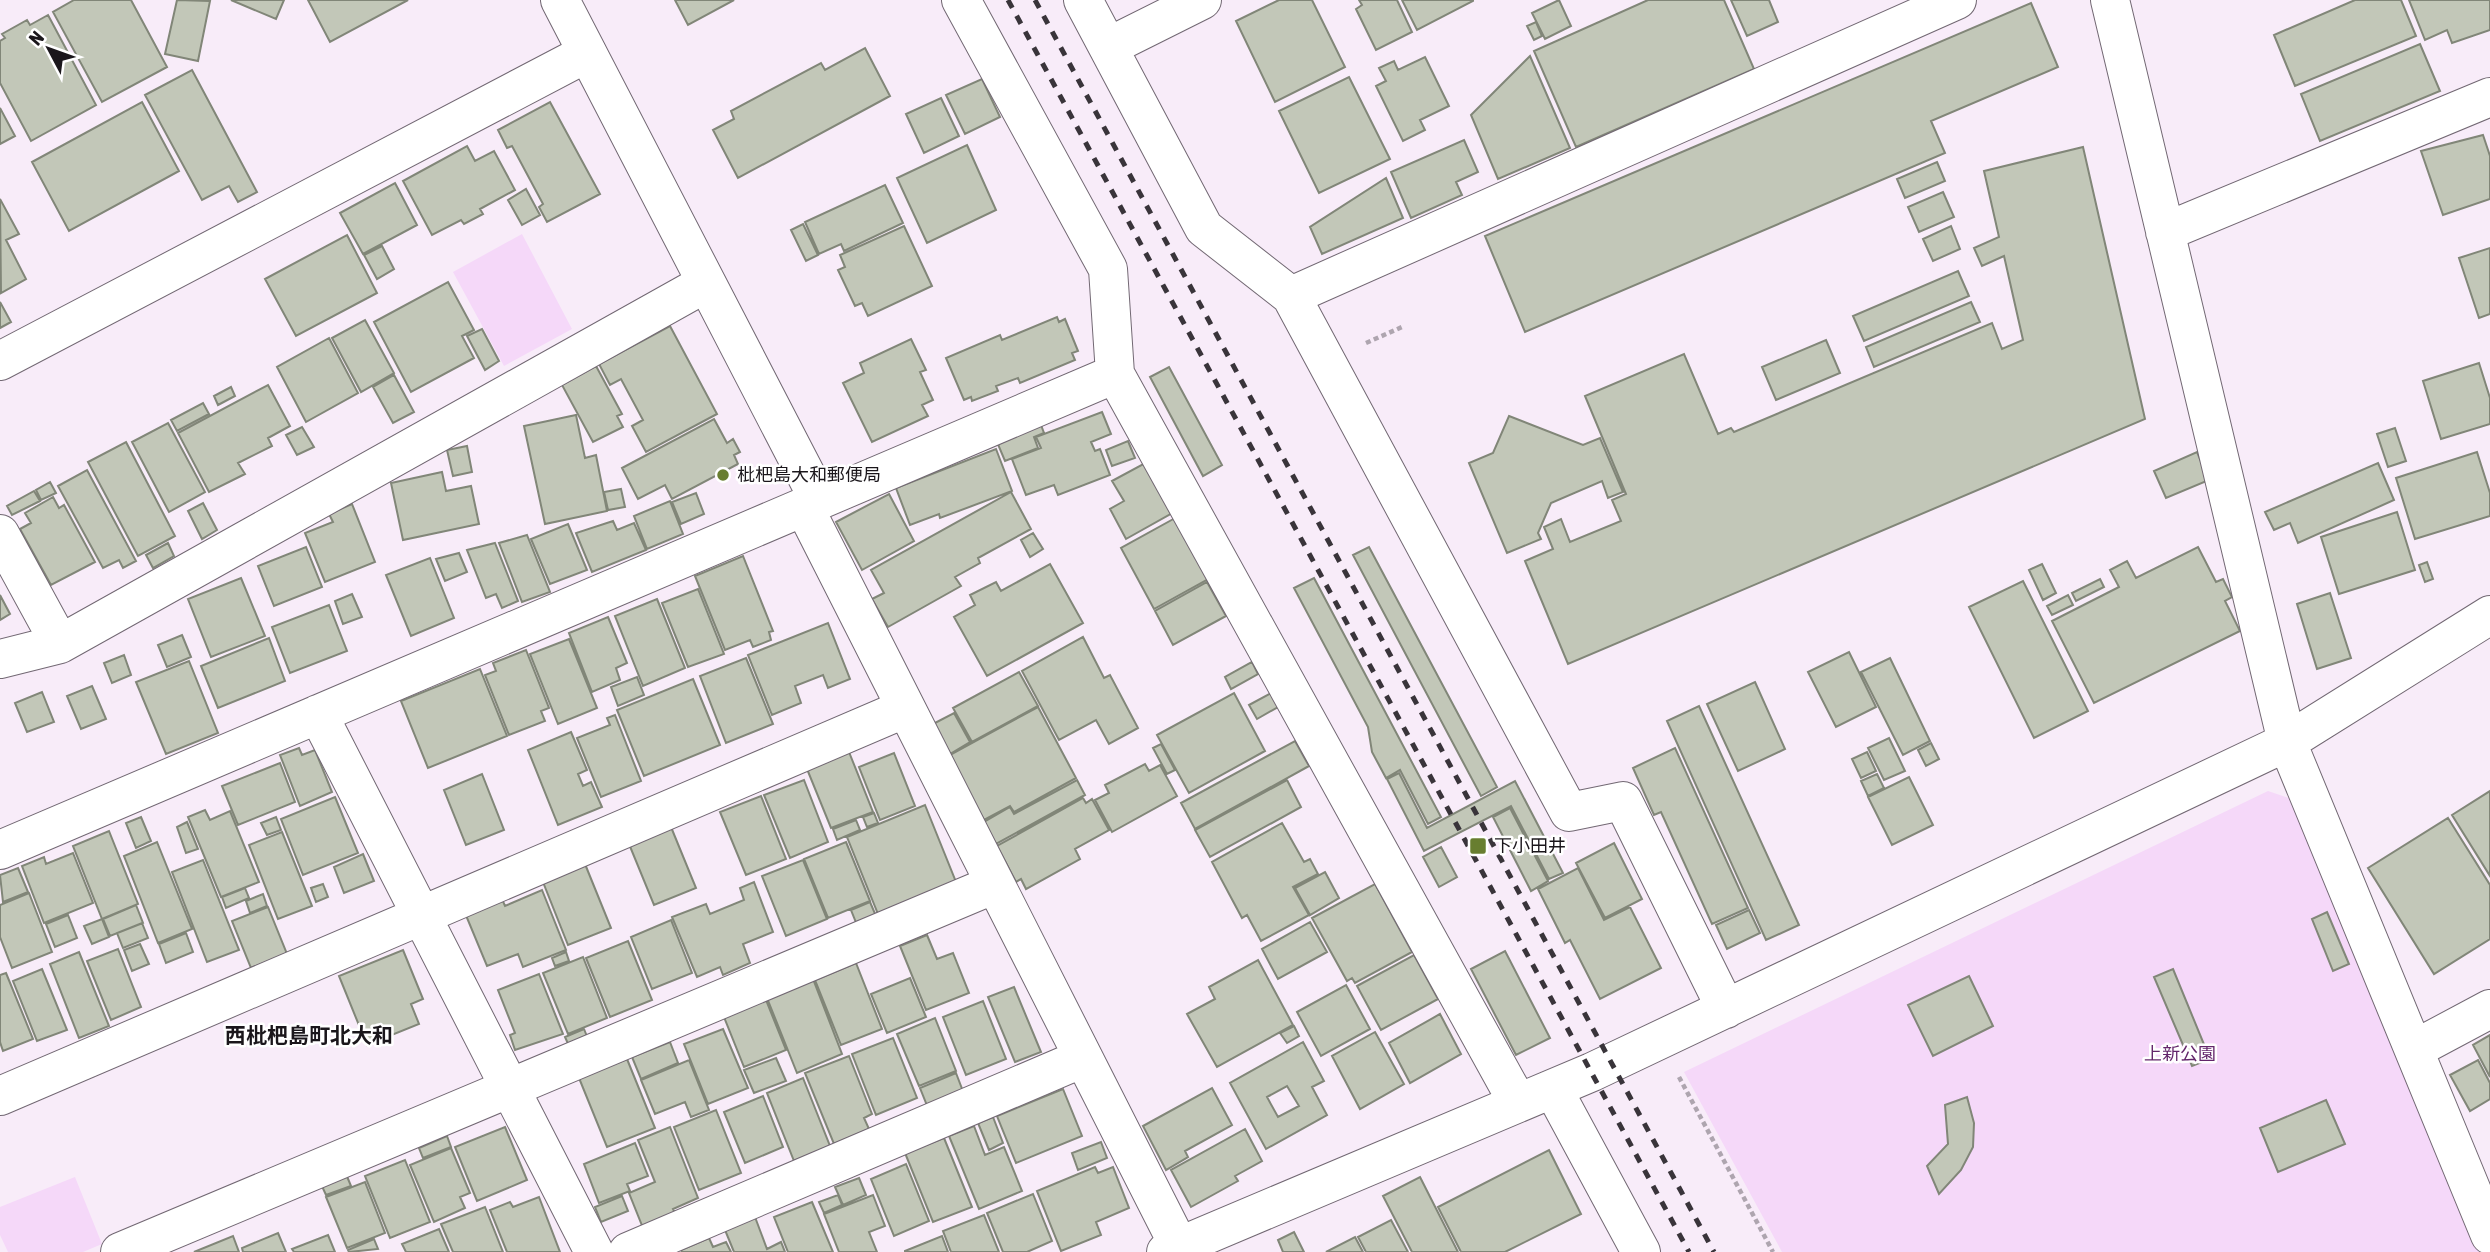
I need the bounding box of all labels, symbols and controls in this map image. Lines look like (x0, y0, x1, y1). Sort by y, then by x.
north arrow (14, 14, 84, 84)
text: N (24, 26, 48, 49)
place label: 枇杷島大和郵便局 (737, 464, 881, 485)
marker: 枇杷島大和郵便局 (715, 467, 731, 483)
place label: 下小田井 (1494, 835, 1566, 856)
marker: 下小田井 (1468, 836, 1488, 856)
district label: 西枇杷島町北大和 (225, 1023, 393, 1047)
park label: 上新公園 (2144, 1043, 2216, 1064)

